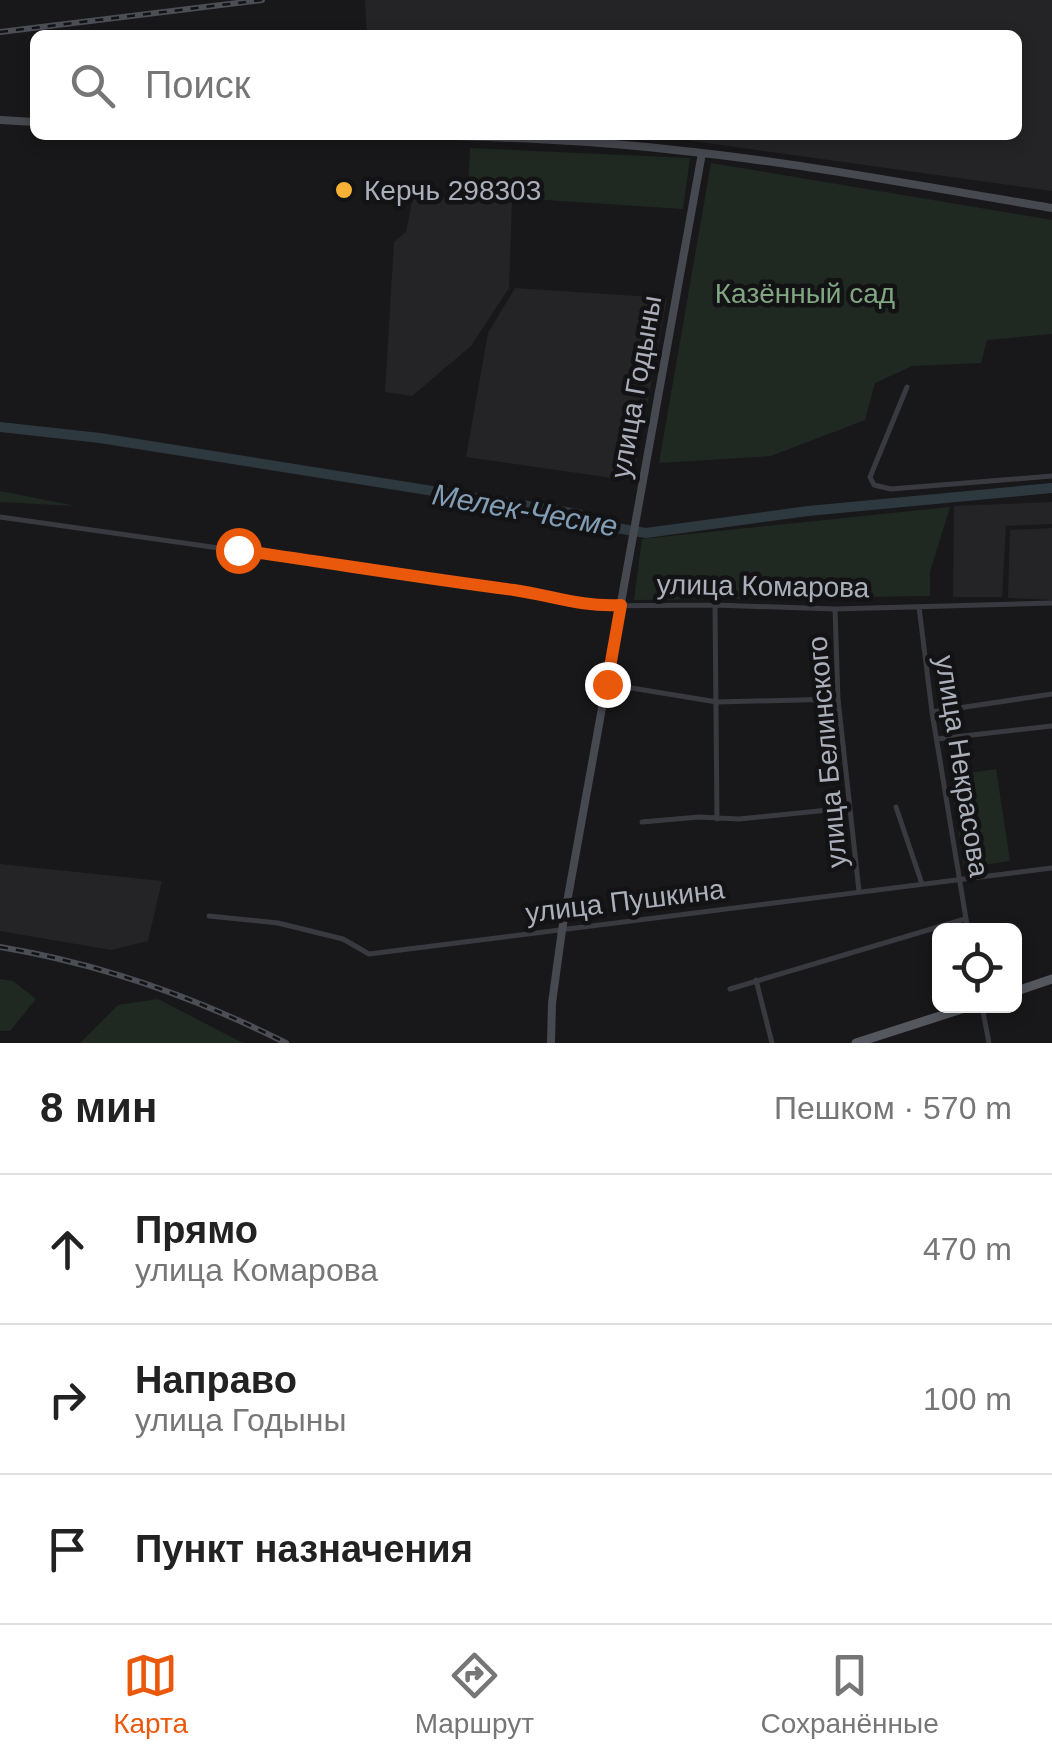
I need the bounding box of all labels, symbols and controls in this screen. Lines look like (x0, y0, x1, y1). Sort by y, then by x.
search box (30, 30, 1022, 140)
icon: search (65, 58, 120, 113)
text: Поиск (145, 64, 250, 106)
place label: Керчь 298303 (364, 175, 541, 206)
marker: Керчь 298303 (333, 179, 355, 201)
park label: Казённый сад (715, 278, 895, 309)
street label: улица Годыны (605, 293, 667, 481)
water label: Мелек-Чесме (430, 477, 620, 543)
route start (216, 528, 262, 574)
street label: улица Комарова (656, 569, 870, 603)
street label: улица Белинского (801, 635, 853, 869)
street label: улица Некрасова (929, 653, 995, 879)
route end (585, 662, 631, 708)
street label: улица Пушкина (524, 873, 727, 929)
map controls (932, 923, 1022, 1013)
button: locate (932, 923, 1022, 1013)
text: 8 мин (40, 1084, 157, 1131)
text: Пешком · 570 m (774, 1090, 1012, 1126)
text: Прямо (135, 1209, 258, 1251)
icon: ahead (40, 1222, 95, 1277)
text: 470 m (923, 1231, 1012, 1267)
text: улица Комарова (135, 1252, 378, 1288)
text: Направо (135, 1359, 297, 1401)
icon: right (40, 1372, 95, 1427)
text: 100 m (923, 1381, 1012, 1417)
text: улица Годыны (135, 1402, 346, 1438)
icon: arrive (40, 1522, 95, 1577)
text: Пункт назначения (135, 1528, 473, 1570)
tab: Карта (113, 1648, 188, 1740)
tab: Маршрут (415, 1648, 534, 1740)
tab: Сохранённые (760, 1648, 939, 1740)

